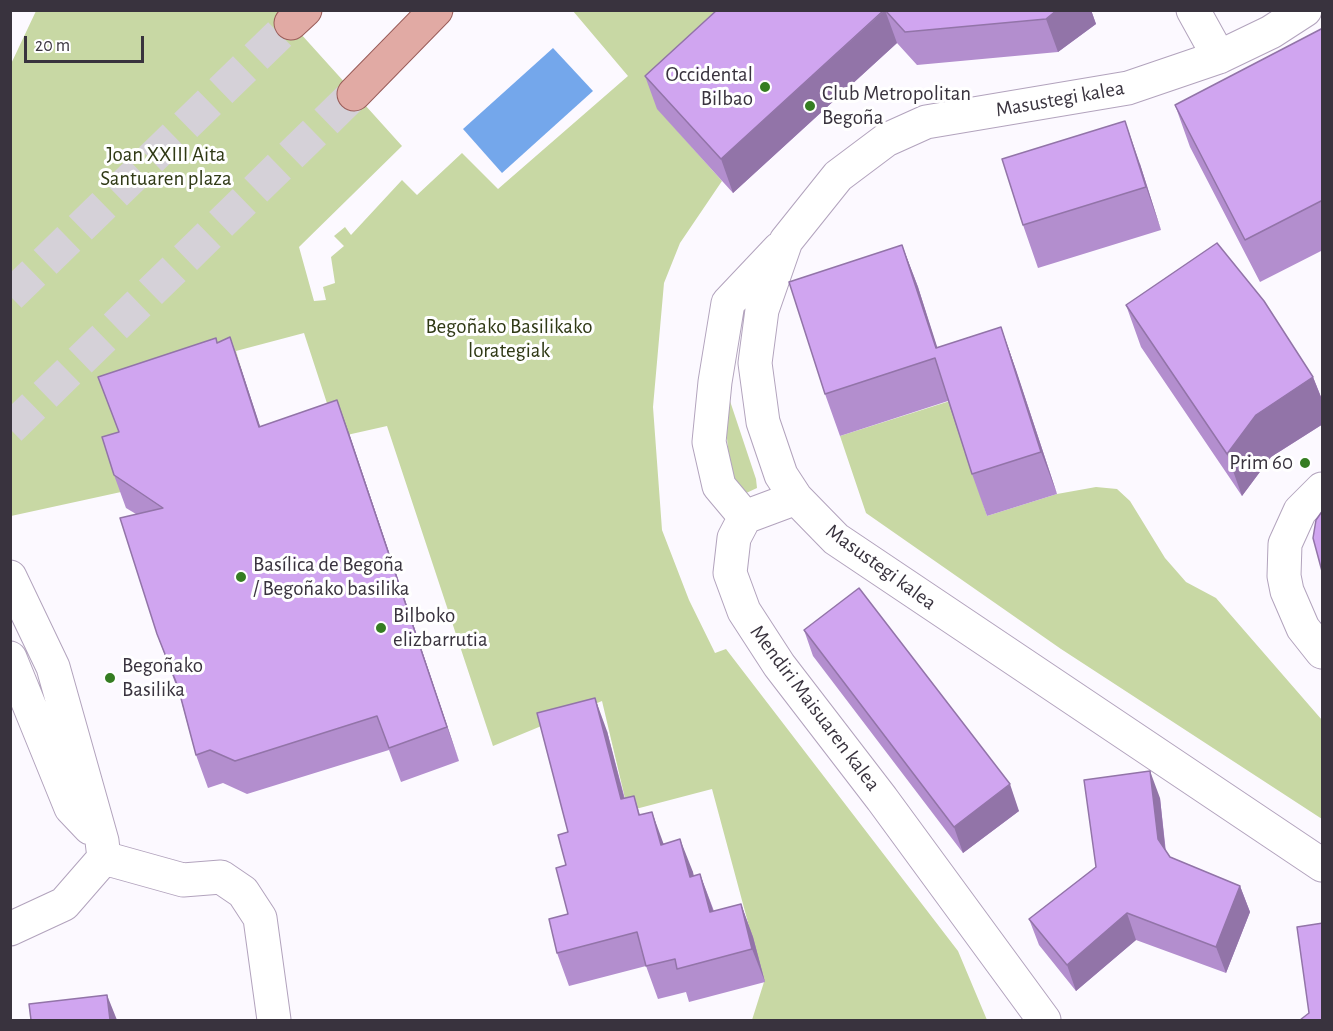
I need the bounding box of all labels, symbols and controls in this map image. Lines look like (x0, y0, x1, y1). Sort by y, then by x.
scale bar (27, 24, 147, 62)
text: 20 m (35, 37, 70, 55)
place label: Occidental Bilbao (665, 62, 753, 112)
street label: Masustegi kalea (994, 75, 1126, 123)
marker: Occidental Bilbao (758, 80, 772, 94)
place label: Club Metropolitan Begoña (822, 81, 971, 131)
marker: Club Metropolitan Begoña (803, 99, 817, 113)
park label: Joan XXIII Aita Santuaren plaza (100, 142, 232, 192)
park label: Begoñako Basilikako lorategiak (426, 314, 592, 364)
place label: Prim 60 (1229, 450, 1293, 476)
marker: Prim 60 (1298, 456, 1312, 470)
street label: Masustegi kalea (821, 518, 941, 616)
place label: Basílica de Begoña / Begoñako basilika (253, 552, 409, 602)
marker: Basílica de Begoña / Begoñako basilika (234, 570, 248, 584)
place label: Bilboko elizbarrutia (393, 603, 488, 653)
street label: Mendiri Maisuaren kalea (744, 620, 886, 796)
marker: Bilboko elizbarrutia (374, 621, 388, 635)
place label: Begoñako Basilika (122, 653, 203, 703)
marker: Begoñako Basilika (103, 671, 117, 685)

